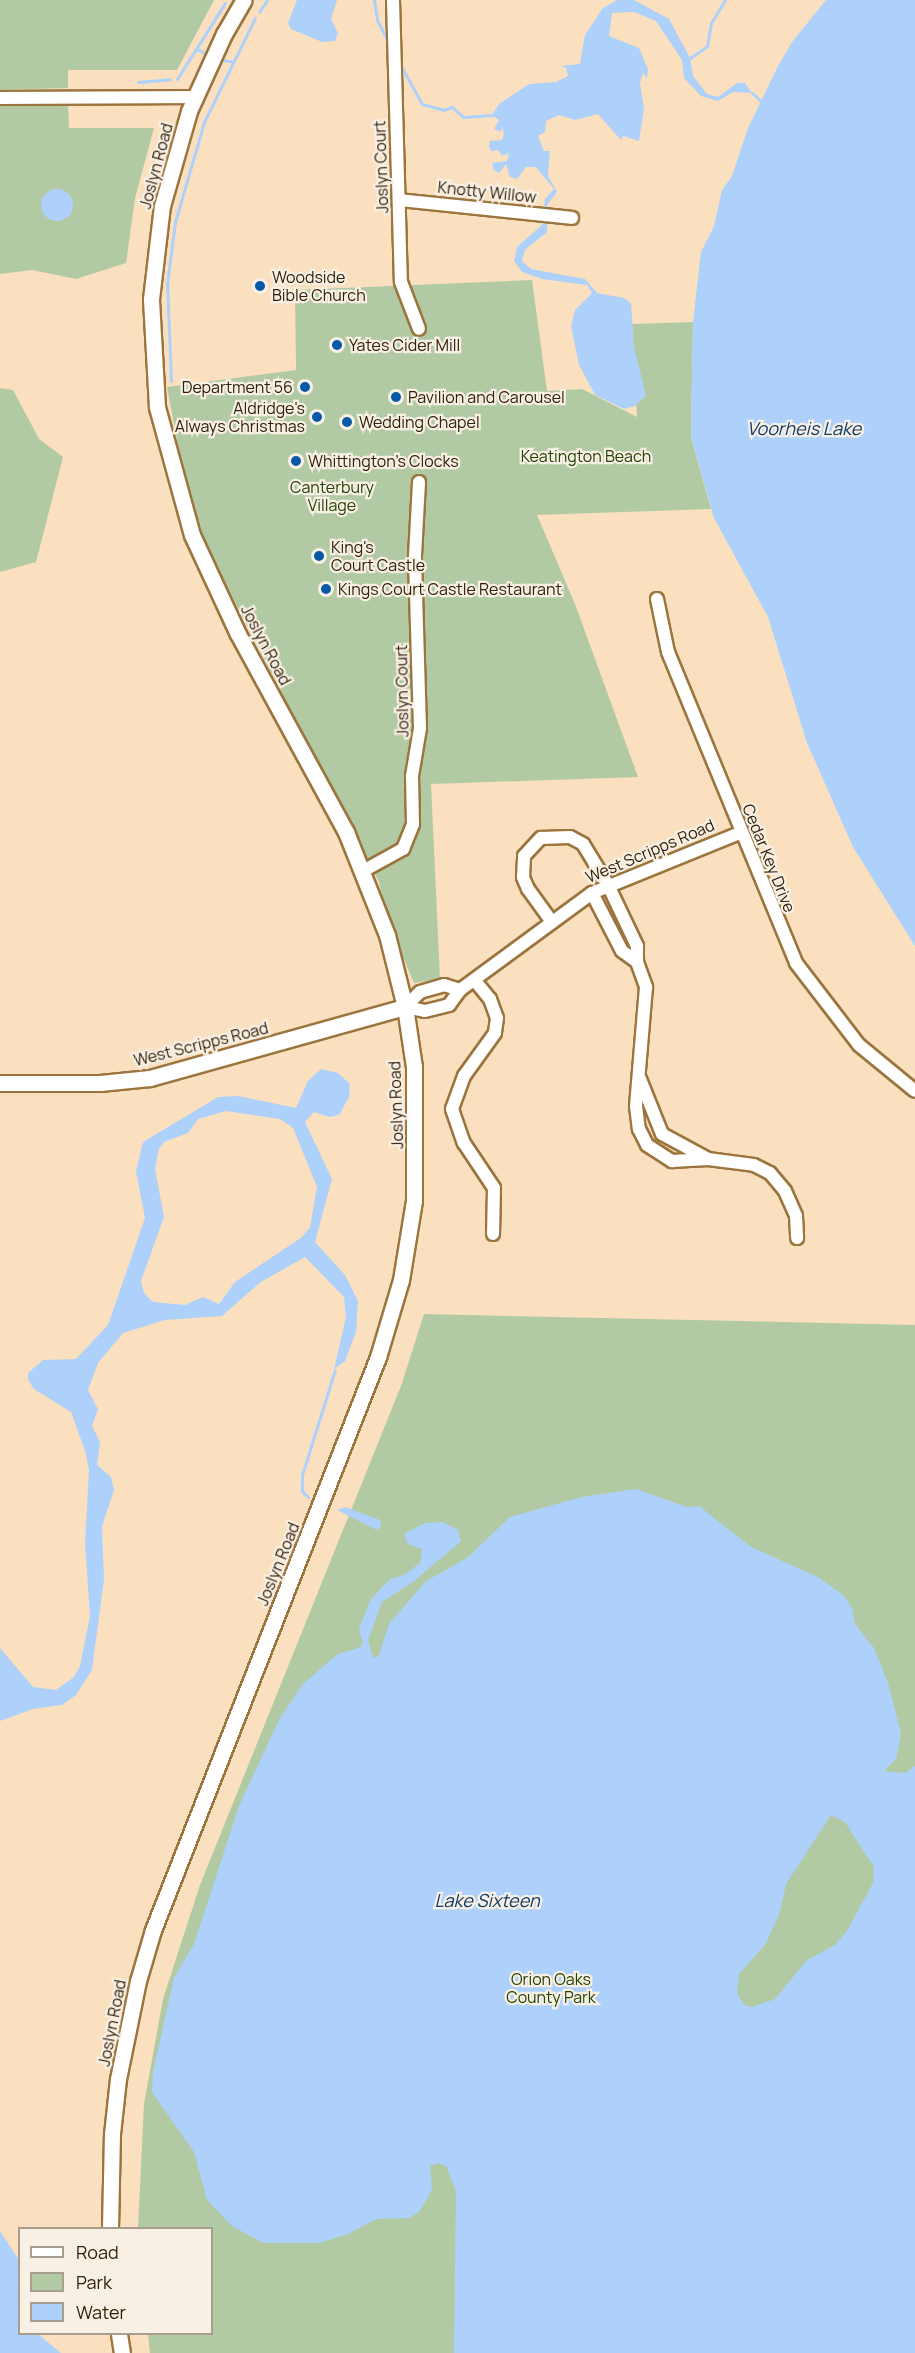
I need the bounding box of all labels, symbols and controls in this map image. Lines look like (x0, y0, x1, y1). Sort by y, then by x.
street label: Joslyn Court (370, 120, 392, 214)
street label: Joslyn Road (135, 121, 177, 211)
street label: Knotty Willow (437, 177, 537, 207)
place label: Woodside Bible Church (272, 267, 366, 305)
marker: Woodside Bible Church (253, 279, 267, 293)
place label: Yates Cider Mill (349, 335, 460, 355)
marker: Yates Cider Mill (330, 338, 344, 352)
place label: Department 56 (182, 377, 293, 397)
marker: Department 56 (298, 380, 312, 394)
place label: Pavilion and Carousel (408, 387, 565, 407)
marker: Pavilion and Carousel (389, 390, 403, 404)
place label: Aldridge's Always Christmas (175, 398, 305, 436)
marker: Aldridge's Always Christmas (310, 410, 324, 424)
place label: Wedding Chapel (359, 412, 480, 432)
marker: Wedding Chapel (340, 415, 354, 429)
water label: Voorheis Lake (747, 417, 861, 439)
park label: Keatington Beach (521, 446, 651, 466)
place label: Whittington's Clocks (308, 451, 459, 471)
marker: Whittington's Clocks (289, 454, 303, 468)
park label: Canterbury Village (290, 477, 374, 515)
place label: King's Court Castle (331, 537, 425, 575)
marker: King's Court Castle (312, 549, 326, 563)
place label: Kings Court Castle Restaurant (338, 579, 562, 599)
marker: Kings Court Castle Restaurant (319, 582, 333, 596)
street label: Joslyn Road (237, 602, 295, 688)
street label: Joslyn Court (392, 645, 412, 737)
street label: Cedar Key Drive (739, 801, 799, 915)
street label: West Scripps Road (583, 815, 717, 887)
street label: West Scripps Road (132, 1018, 270, 1070)
street label: Joslyn Road (385, 1061, 407, 1149)
street label: Joslyn Road (253, 1520, 303, 1608)
water label: Lake Sixteen (434, 1889, 540, 1911)
park label: Orion Oaks County Park (506, 1969, 596, 2007)
street label: Joslyn Road (94, 1978, 130, 2068)
legend (18, 2227, 213, 2335)
text: Road (76, 2240, 119, 2264)
text: Park (76, 2270, 112, 2294)
text: Water (76, 2300, 126, 2324)

